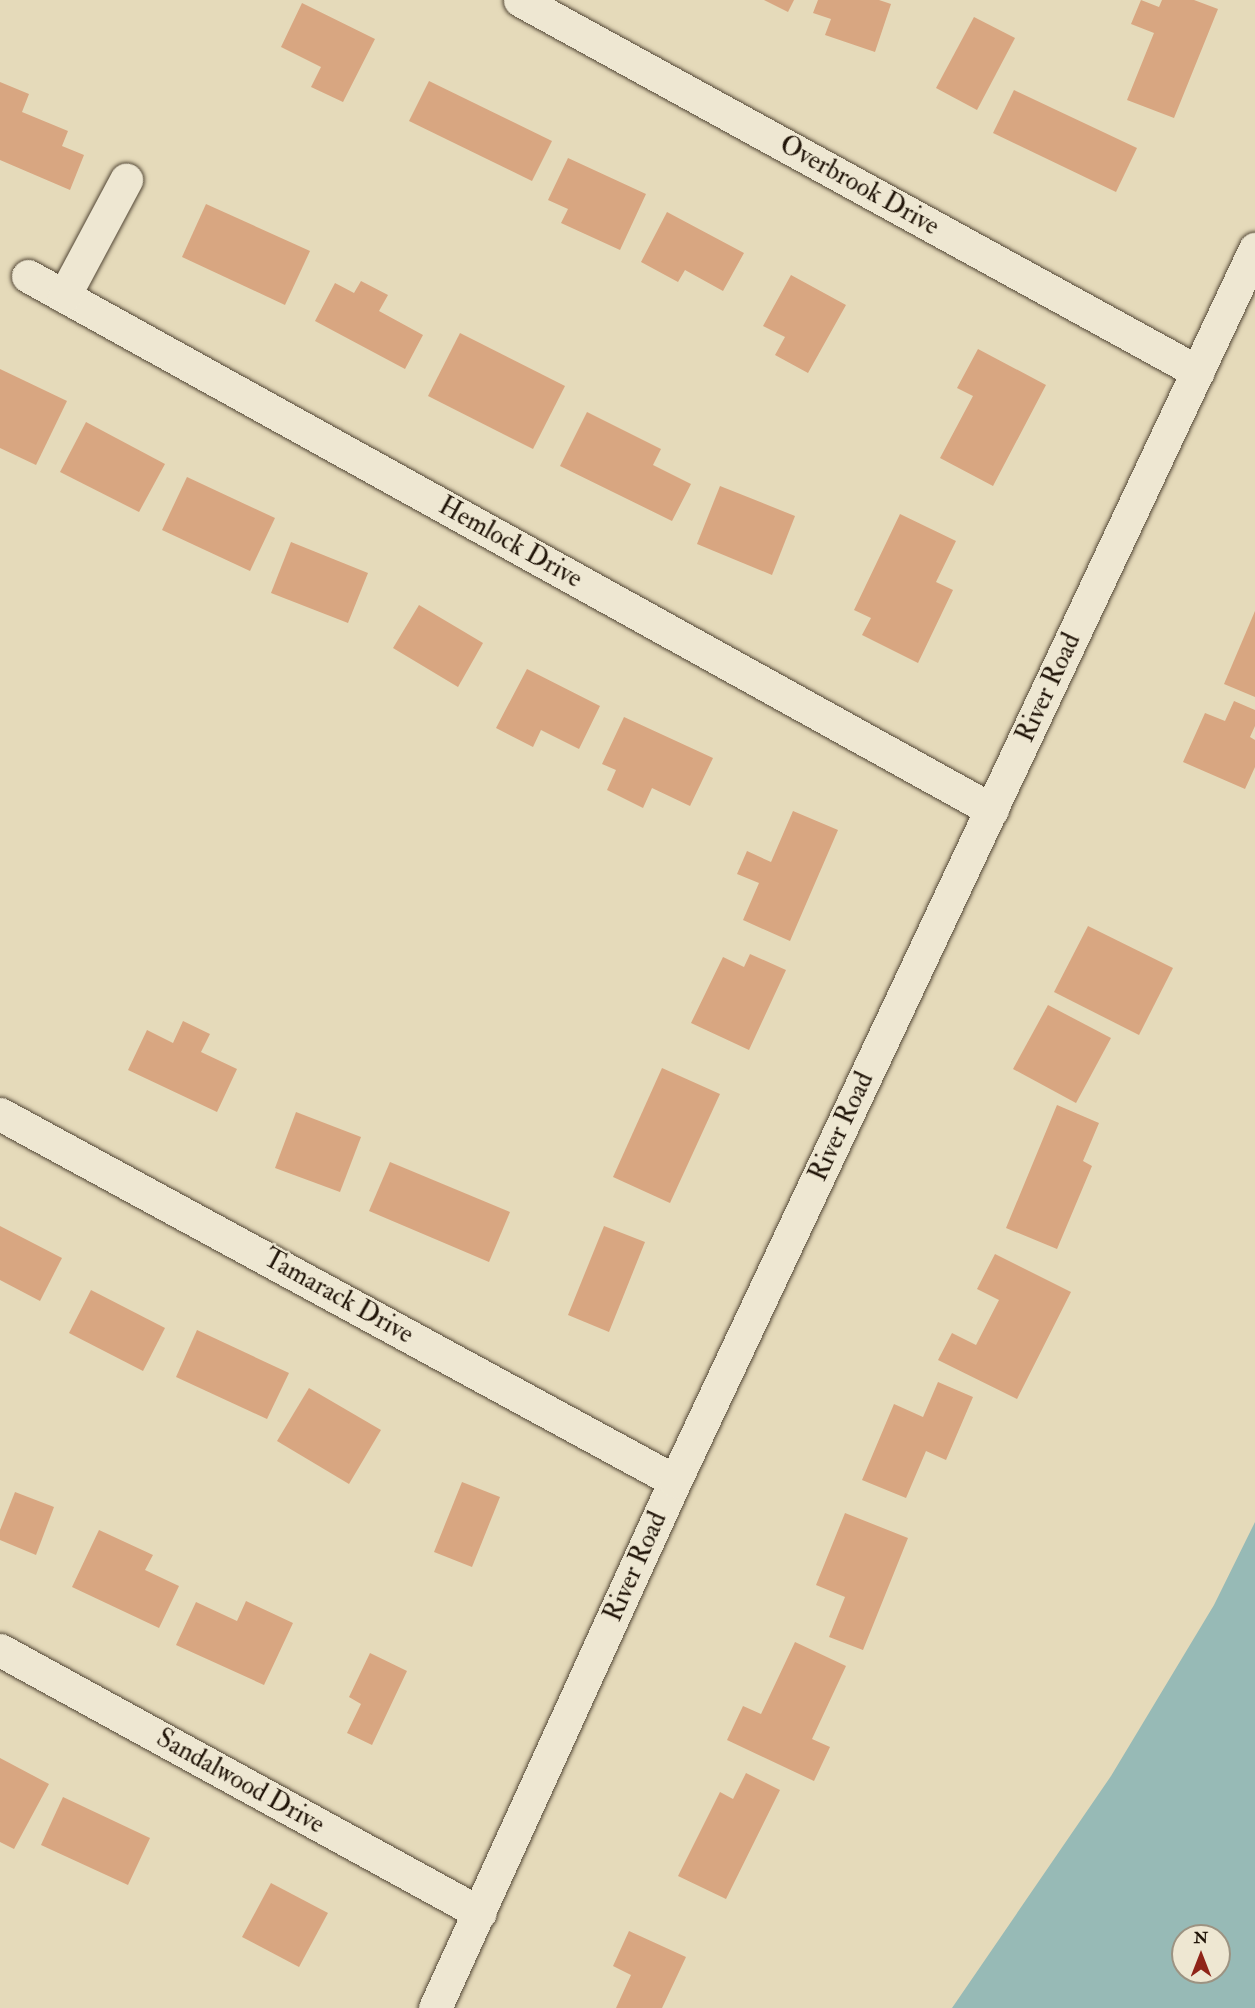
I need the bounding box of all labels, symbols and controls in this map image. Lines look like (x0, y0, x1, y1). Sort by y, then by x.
street label: Overbrook Drive (774, 129, 944, 243)
street label: Hemlock Drive (433, 491, 587, 595)
street label: River Road (1010, 628, 1088, 748)
street label: River Road (803, 1067, 881, 1187)
street label: Tamarack Drive (258, 1243, 418, 1351)
street label: River Road (598, 1507, 674, 1627)
street label: Sandalwood Drive (151, 1723, 329, 1841)
north arrow (1171, 1924, 1231, 1984)
text: N (1194, 1928, 1208, 1948)

